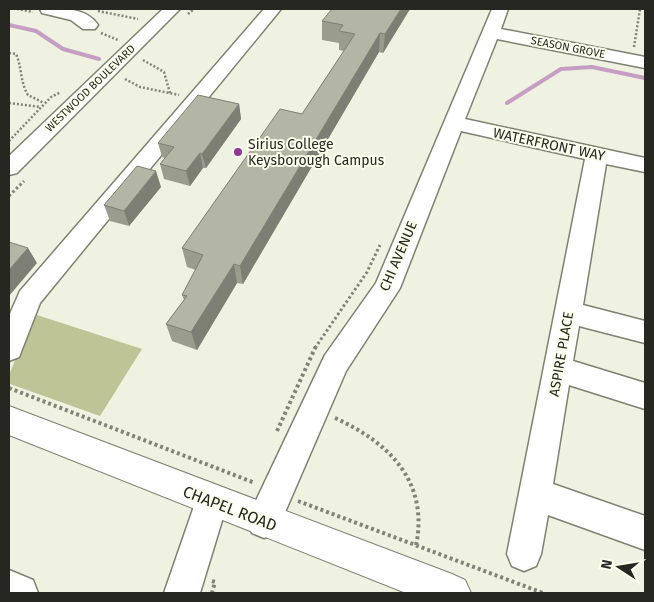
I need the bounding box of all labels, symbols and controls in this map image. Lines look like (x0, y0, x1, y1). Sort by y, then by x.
street label: SEASON GROVE (530, 34, 606, 61)
street label: WESTWOOD BOULEVARD (43, 42, 138, 135)
street label: WATERFRONT WAY (491, 124, 607, 165)
place label: Sirius College Keysborough Campus (248, 136, 385, 169)
marker: Sirius College Keysborough Campus (232, 146, 244, 158)
street label: CHI AVENUE (376, 219, 421, 294)
street label: ASPIRE PLACE (546, 310, 577, 398)
street label: CHAPEL ROAD (180, 482, 279, 535)
north arrow (594, 542, 644, 592)
text: N (597, 558, 616, 571)

